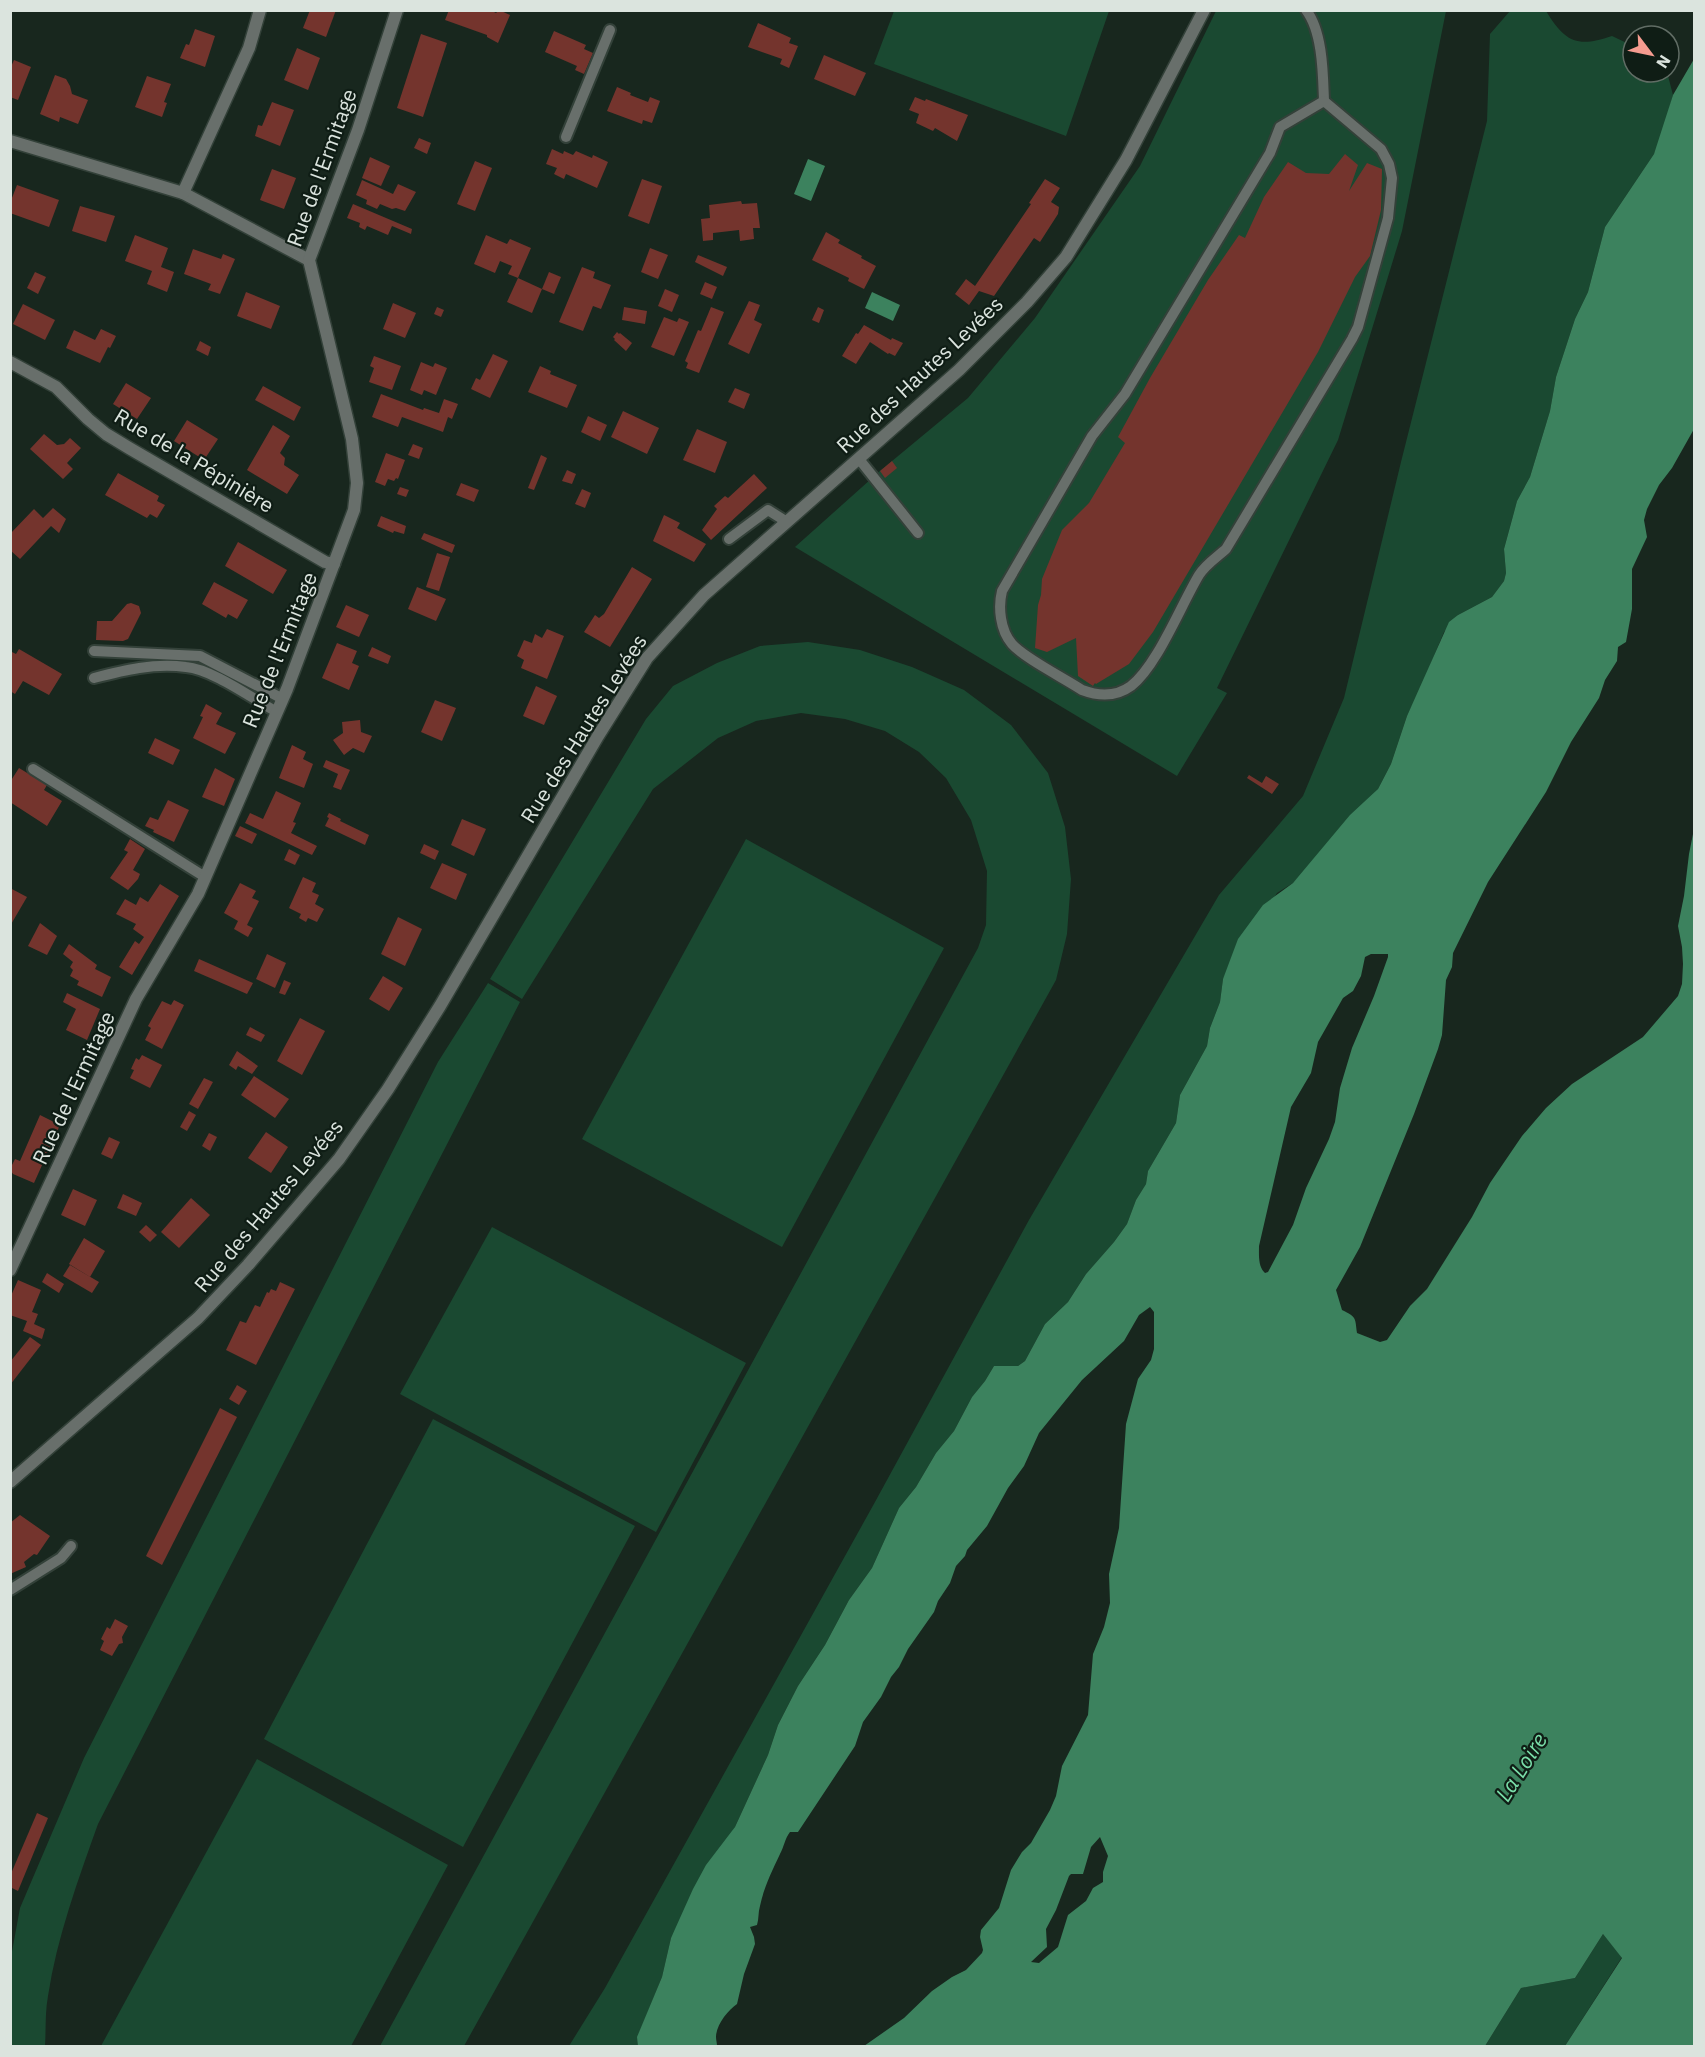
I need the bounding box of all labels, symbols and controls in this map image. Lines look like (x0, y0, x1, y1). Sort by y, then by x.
north arrow (1621, 24, 1681, 84)
text: N (1652, 52, 1675, 72)
street label: Rue de l'Ermitage (280, 85, 363, 250)
street label: Rue des Hautes Levées (830, 290, 1009, 459)
street label: Rue de la Pépinière (110, 401, 280, 519)
street label: Rue de l'Ermitage (235, 567, 323, 732)
street label: Rue des Hautes Levées (514, 629, 653, 828)
street label: Rue de l'Ermitage (25, 1006, 121, 1169)
street label: Rue des Hautes Levées (187, 1113, 349, 1298)
water label: La Loire (1488, 1727, 1553, 1807)

